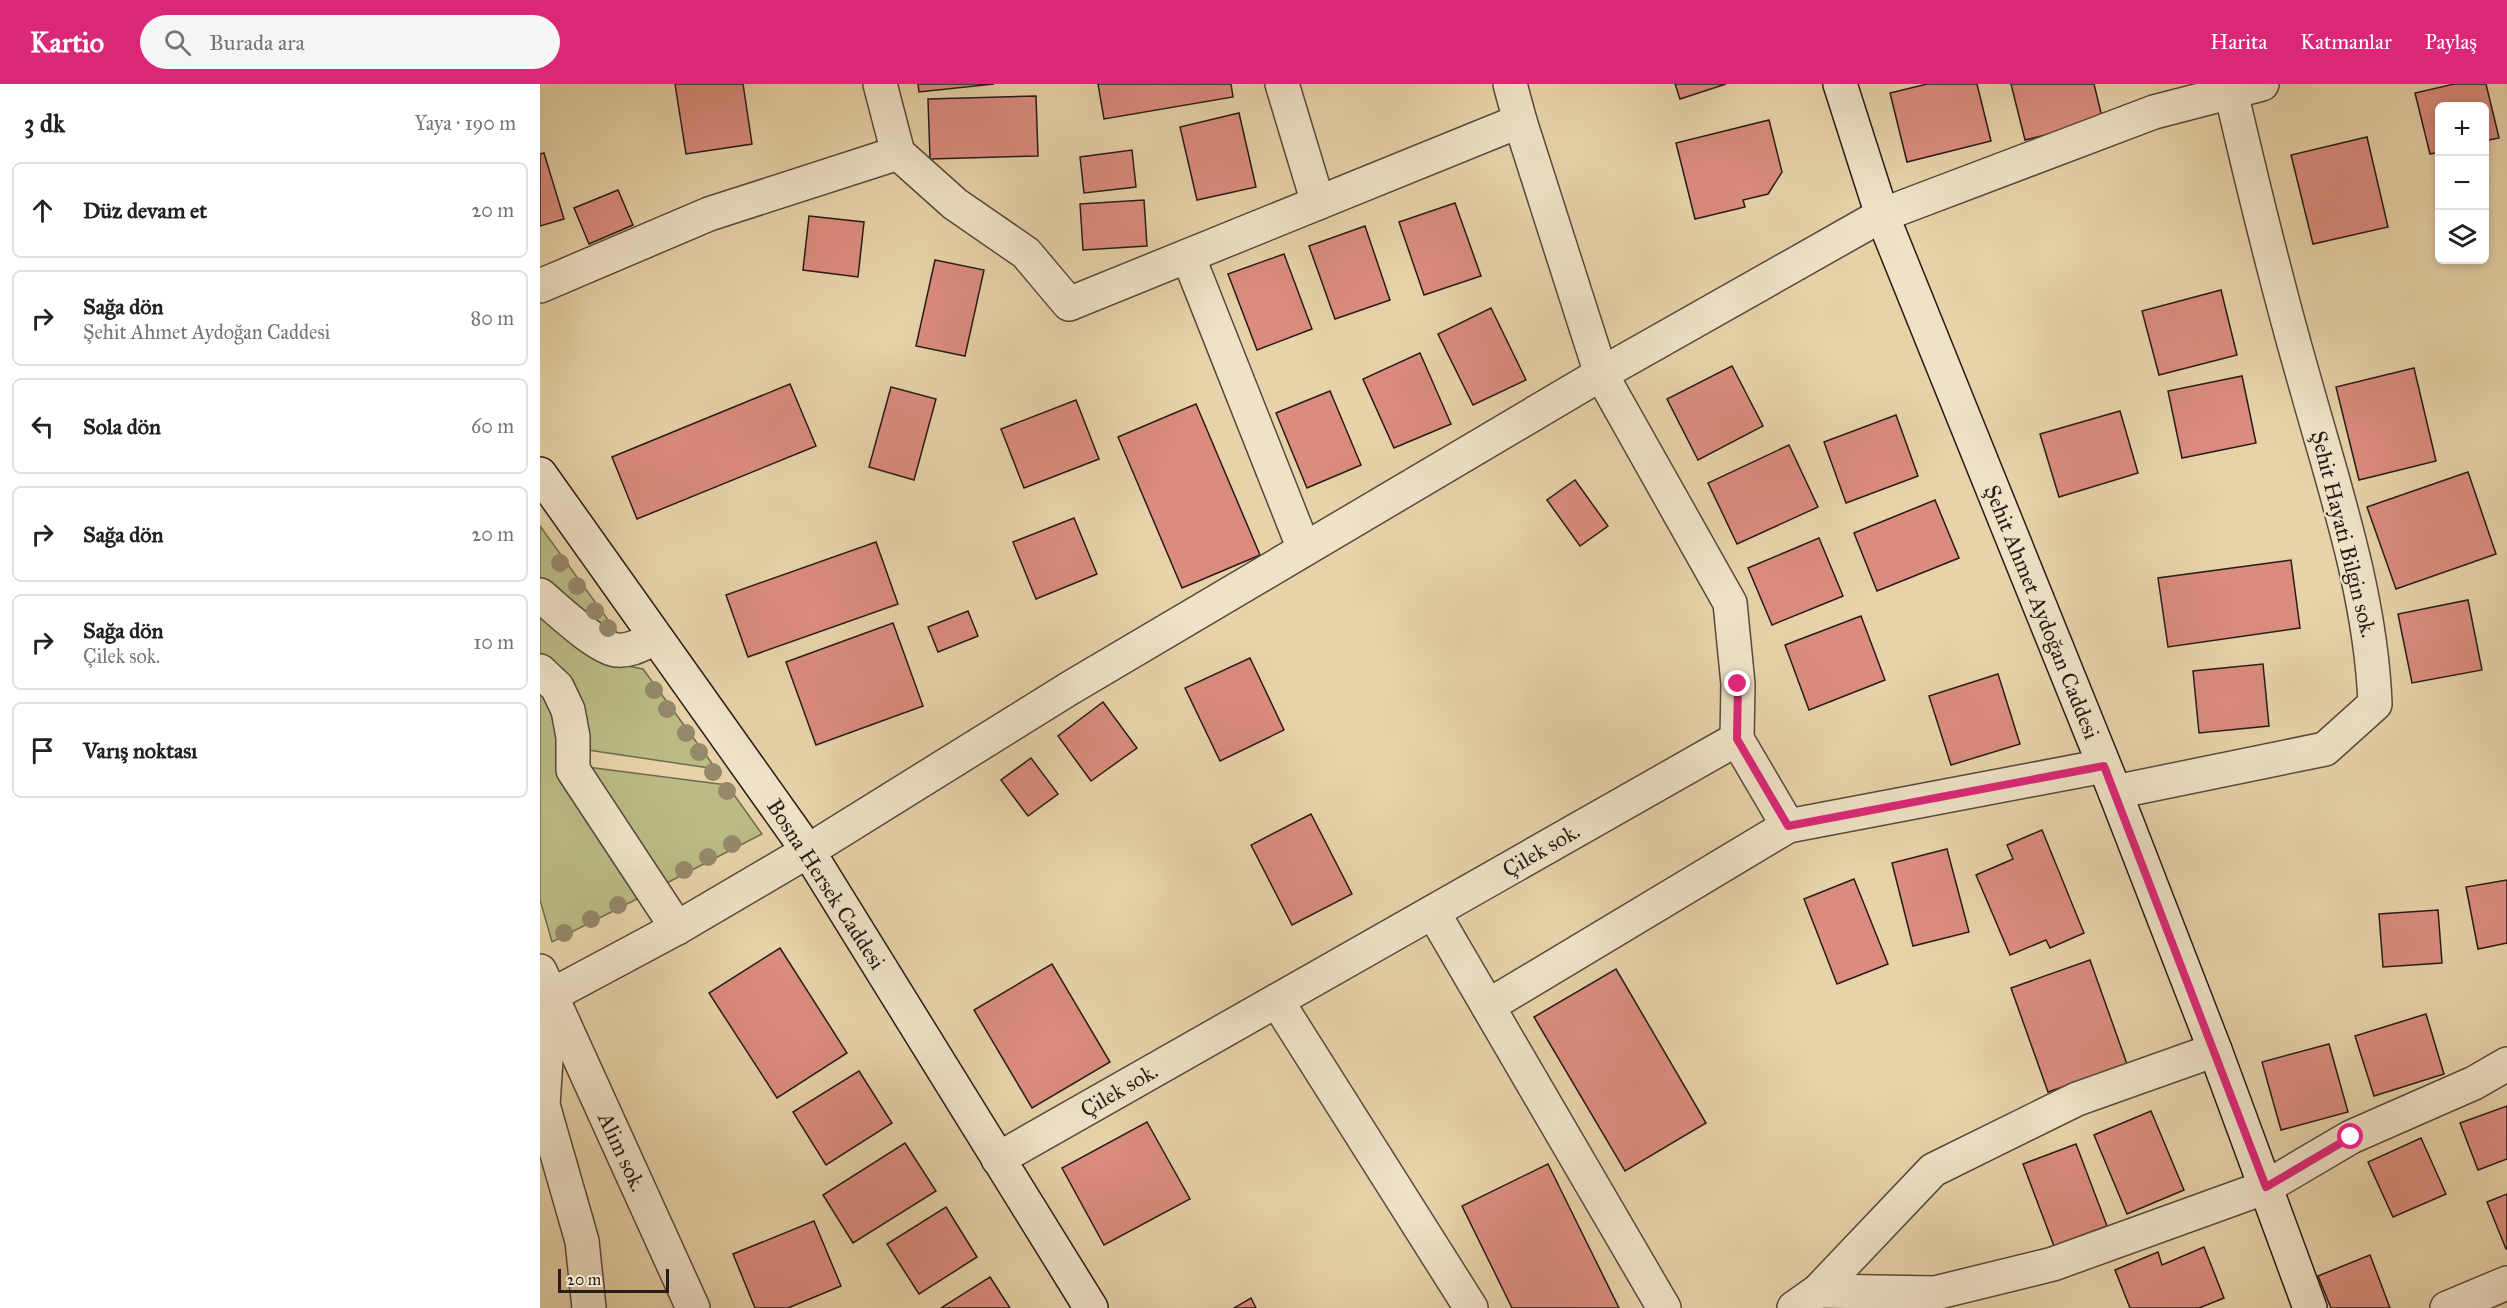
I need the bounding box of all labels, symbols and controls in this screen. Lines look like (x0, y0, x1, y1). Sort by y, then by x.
search box (140, 15, 560, 69)
text: Kartio (30, 25, 104, 60)
icon: search (161, 26, 194, 59)
text: Burada ara (209, 29, 305, 56)
text: Harita (2210, 29, 2267, 55)
text: Katmanlar (2300, 29, 2392, 55)
text: Paylaş (2425, 29, 2477, 55)
map controls (2435, 102, 2489, 264)
button: + (2435, 102, 2489, 156)
text: 3 dk (24, 107, 65, 139)
text: Yaya · 190 m (414, 111, 516, 135)
button: − (2435, 156, 2489, 210)
icon: ahead (26, 194, 59, 227)
text: Düz devam et (83, 197, 207, 224)
text: 20 m (471, 198, 514, 222)
button: layers (2435, 210, 2489, 264)
text: Sağa dön (83, 293, 163, 320)
icon: right (26, 302, 59, 335)
text: 80 m (471, 306, 514, 330)
text: Şehit Ahmet Aydoğan Caddesi (83, 320, 330, 344)
icon: left (26, 410, 59, 443)
text: Sola dön (83, 413, 161, 440)
text: 60 m (471, 414, 514, 438)
street label: Şehit Hayati Bilgin sok. (2305, 428, 2383, 640)
street label: Şehit Ahmet Aydoğan Caddesi (1979, 481, 2105, 743)
icon: right (26, 518, 59, 551)
text: Sağa dön (83, 521, 163, 548)
text: 20 m (471, 522, 514, 546)
text: Sağa dön (83, 617, 163, 644)
icon: right (26, 626, 59, 659)
text: 10 m (473, 630, 514, 654)
text: Çilek sok. (83, 644, 160, 668)
route end (1724, 670, 1750, 696)
icon: arrive (26, 734, 59, 767)
text: Varış noktası (83, 737, 197, 764)
street label: Bosna Hersek Caddesi (761, 794, 891, 974)
street label: Çilek sok. (1497, 817, 1585, 883)
street label: Çilek sok. (1075, 1057, 1163, 1123)
street label: Alim sok. (592, 1107, 652, 1196)
route start (2337, 1123, 2363, 1149)
scale bar (558, 1266, 669, 1294)
text: 20 m (567, 1270, 601, 1289)

